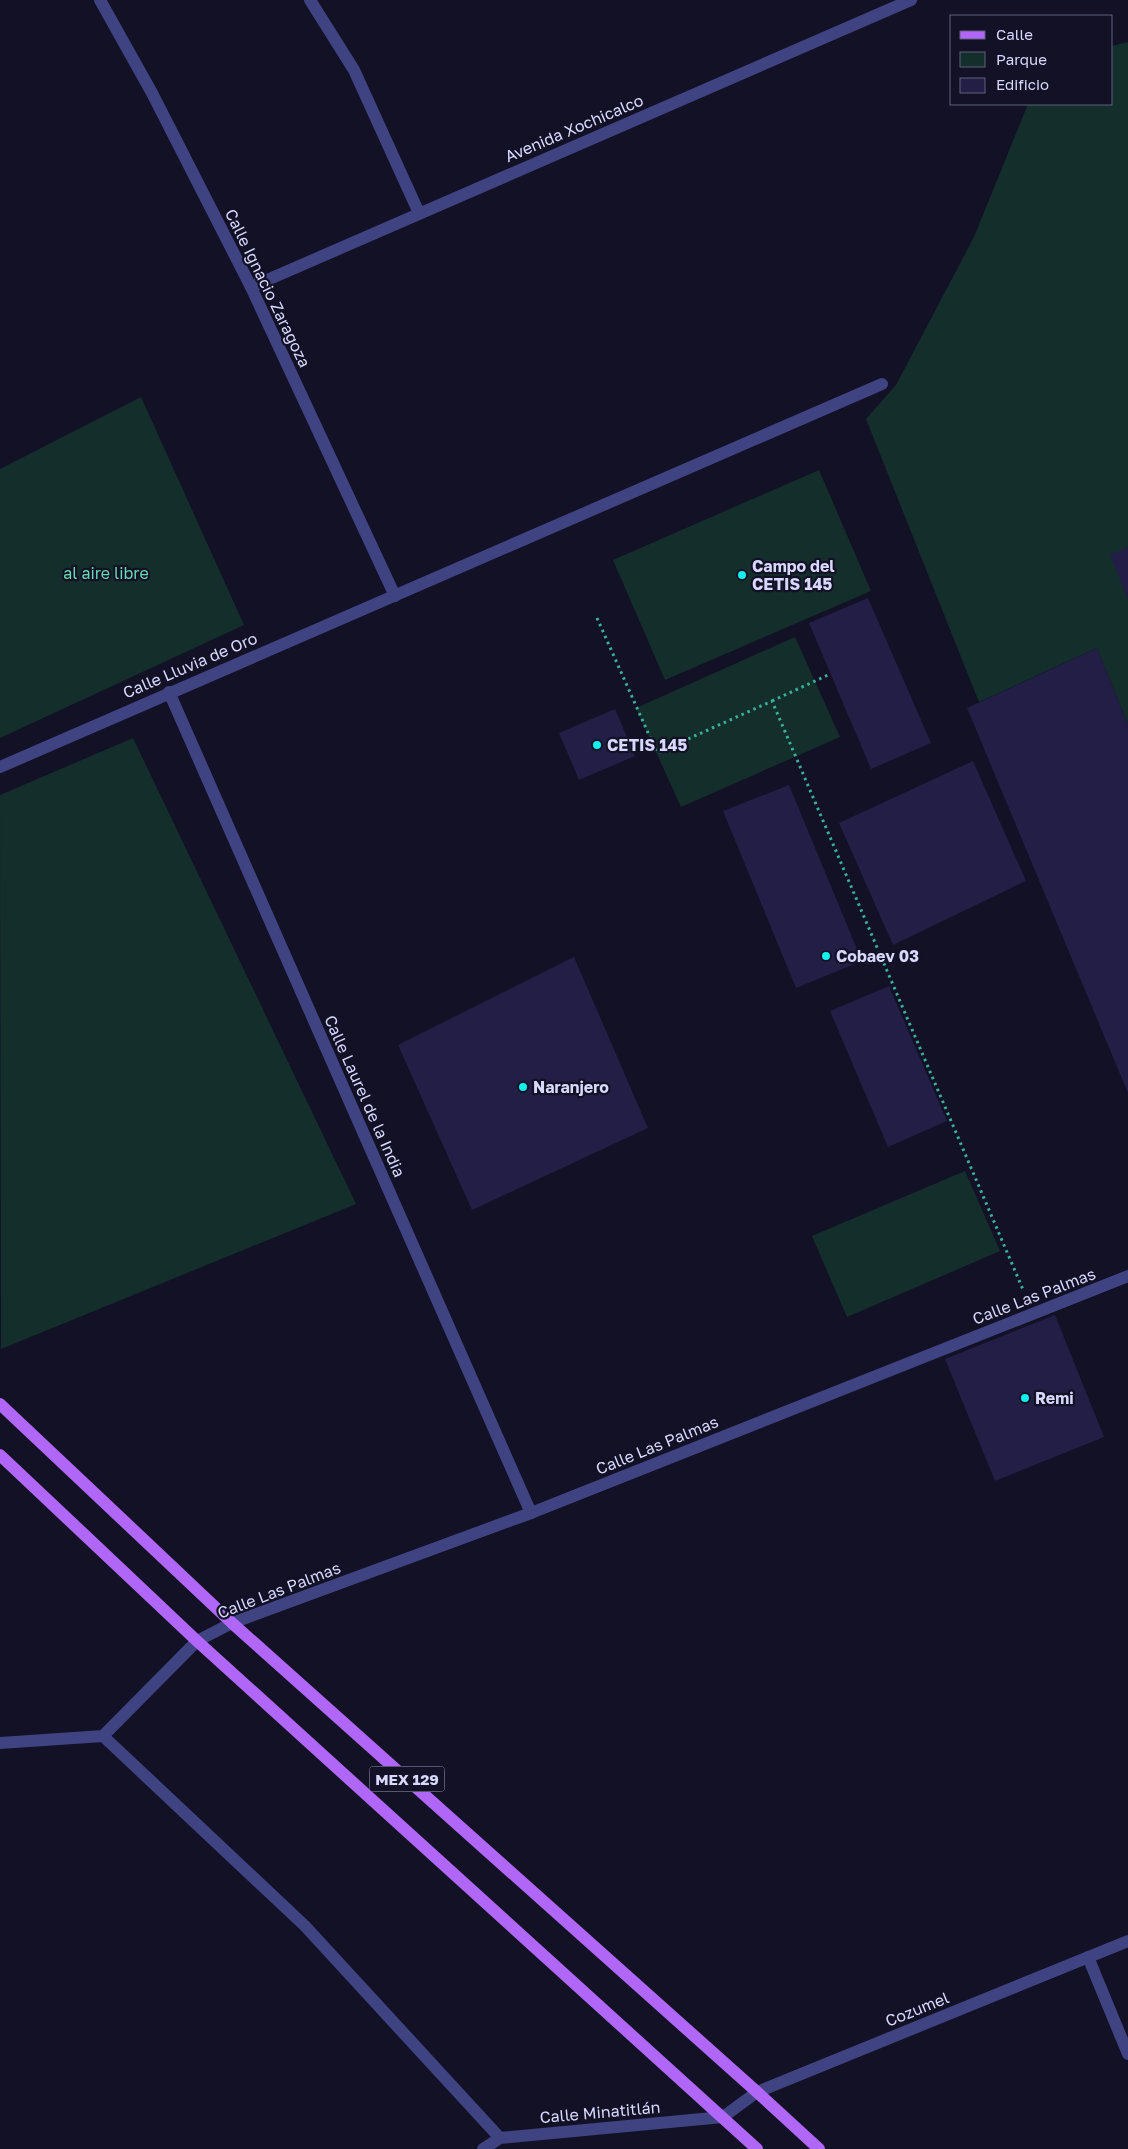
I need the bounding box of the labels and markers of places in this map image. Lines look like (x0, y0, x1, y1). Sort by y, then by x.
place label: Campo del CETIS 145 (752, 556, 835, 594)
marker: Campo del CETIS 145 (736, 569, 748, 581)
place label: CETIS 145 (607, 735, 687, 755)
marker: CETIS 145 (591, 739, 603, 751)
place label: Cobaev 03 (836, 946, 919, 966)
marker: Cobaev 03 (820, 950, 832, 962)
place label: Naranjero (533, 1077, 609, 1097)
marker: Naranjero (517, 1081, 529, 1093)
place label: Remi (1035, 1388, 1074, 1408)
marker: Remi (1019, 1392, 1031, 1404)

